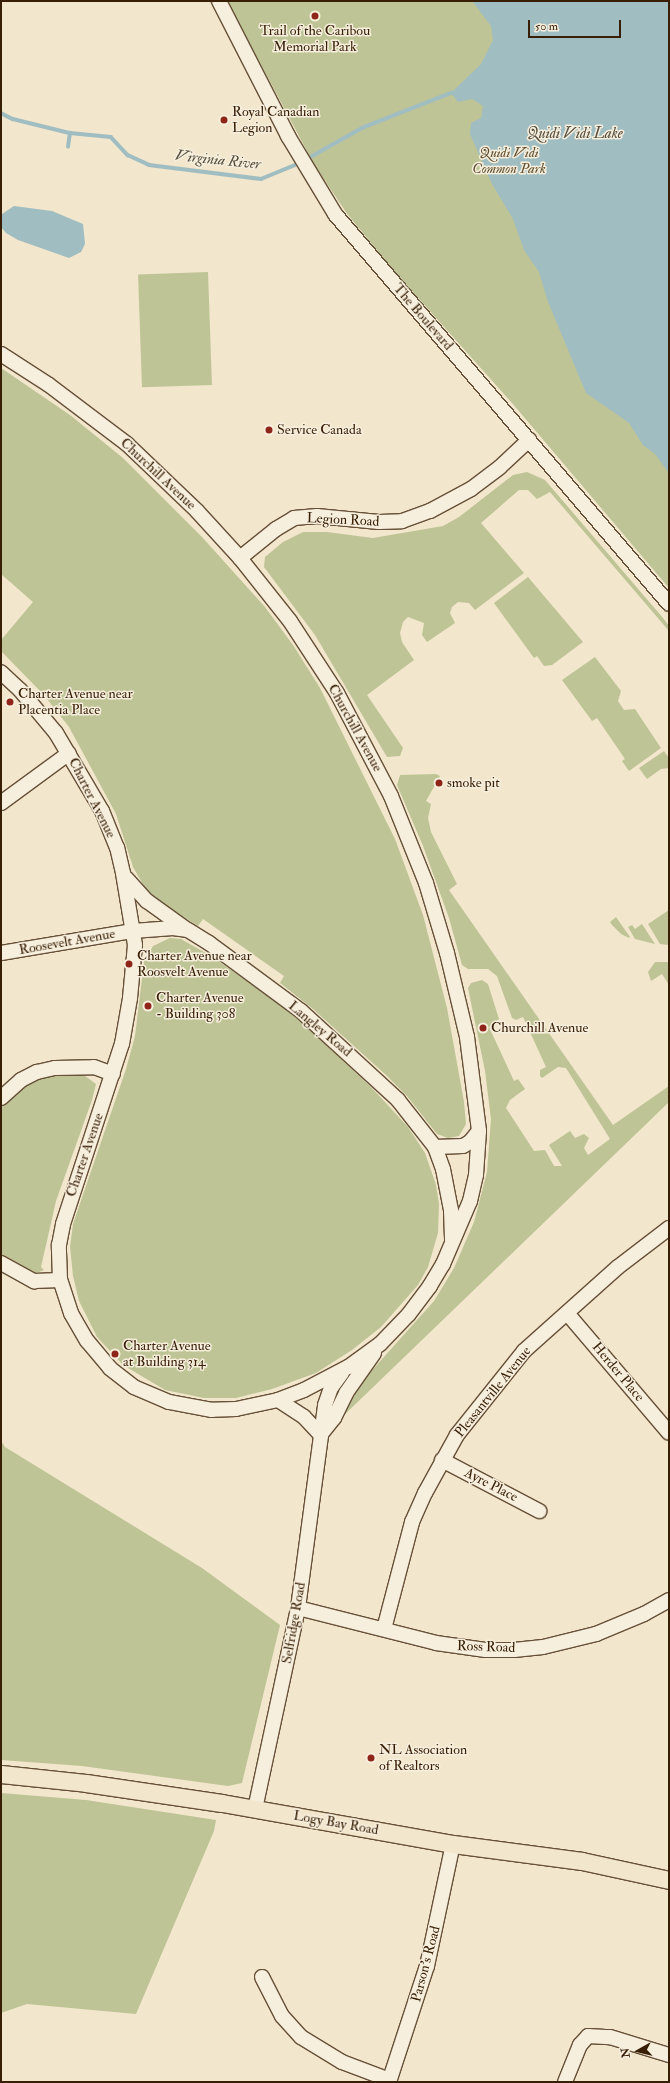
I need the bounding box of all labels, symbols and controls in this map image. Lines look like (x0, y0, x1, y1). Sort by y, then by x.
marker: Trail of the Caribou Memorial Park (310, 11, 320, 21)
scale bar (530, 12, 623, 38)
text: 50 m (535, 19, 558, 34)
place label: Trail of the Caribou Memorial Park (260, 23, 370, 56)
place label: Royal Canadian Legion (232, 104, 319, 136)
marker: Royal Canadian Legion (219, 115, 229, 125)
water label: Quidi Vidi Lake (527, 125, 623, 143)
park label: Quidi Vidi Common Park (472, 145, 546, 178)
water label: Virginia River (174, 147, 262, 173)
street label: The Boulevard (389, 280, 457, 354)
place label: Service Canada (277, 422, 362, 438)
marker: Service Canada (264, 425, 274, 435)
street label: Churchill Avenue (117, 435, 199, 513)
street label: Legion Road (306, 510, 380, 530)
street label: Churchill Avenue (324, 681, 386, 775)
place label: Charter Avenue near Placentia Place (18, 686, 133, 718)
marker: Charter Avenue near Placentia Place (5, 697, 15, 707)
street label: Charter Avenue (65, 755, 119, 841)
place label: smoke pit (447, 775, 500, 791)
marker: smoke pit (434, 778, 444, 788)
street label: Roosevelt Avenue (18, 925, 116, 959)
place label: Charter Avenue near Roosvelt Avenue (137, 948, 252, 980)
marker: Charter Avenue near Roosvelt Avenue (124, 959, 134, 969)
place label: Charter Avenue - Building 308 (156, 990, 244, 1022)
street label: Langley Road (285, 998, 355, 1060)
marker: Charter Avenue - Building 308 (143, 1001, 153, 1011)
place label: Churchill Avenue (491, 1020, 588, 1036)
marker: Churchill Avenue (478, 1023, 488, 1033)
street label: Charter Avenue (63, 1111, 107, 1199)
place label: Charter Avenue at Building 314 (123, 1338, 211, 1370)
street label: Herder Place (588, 1339, 648, 1405)
street label: Pleasantville Avenue (451, 1343, 535, 1441)
marker: Charter Avenue at Building 314 (110, 1349, 120, 1359)
street label: Ayre Place (461, 1464, 521, 1506)
street label: Selfridge Road (279, 1581, 309, 1665)
street label: Ross Road (457, 1638, 515, 1656)
place label: NL Association of Realtors (379, 1742, 467, 1774)
marker: NL Association of Realtors (366, 1753, 376, 1763)
street label: Logy Bay Road (292, 1807, 380, 1839)
street label: Parson's Road (408, 1924, 444, 2004)
north arrow (618, 2031, 658, 2071)
text: N (618, 2047, 633, 2059)

